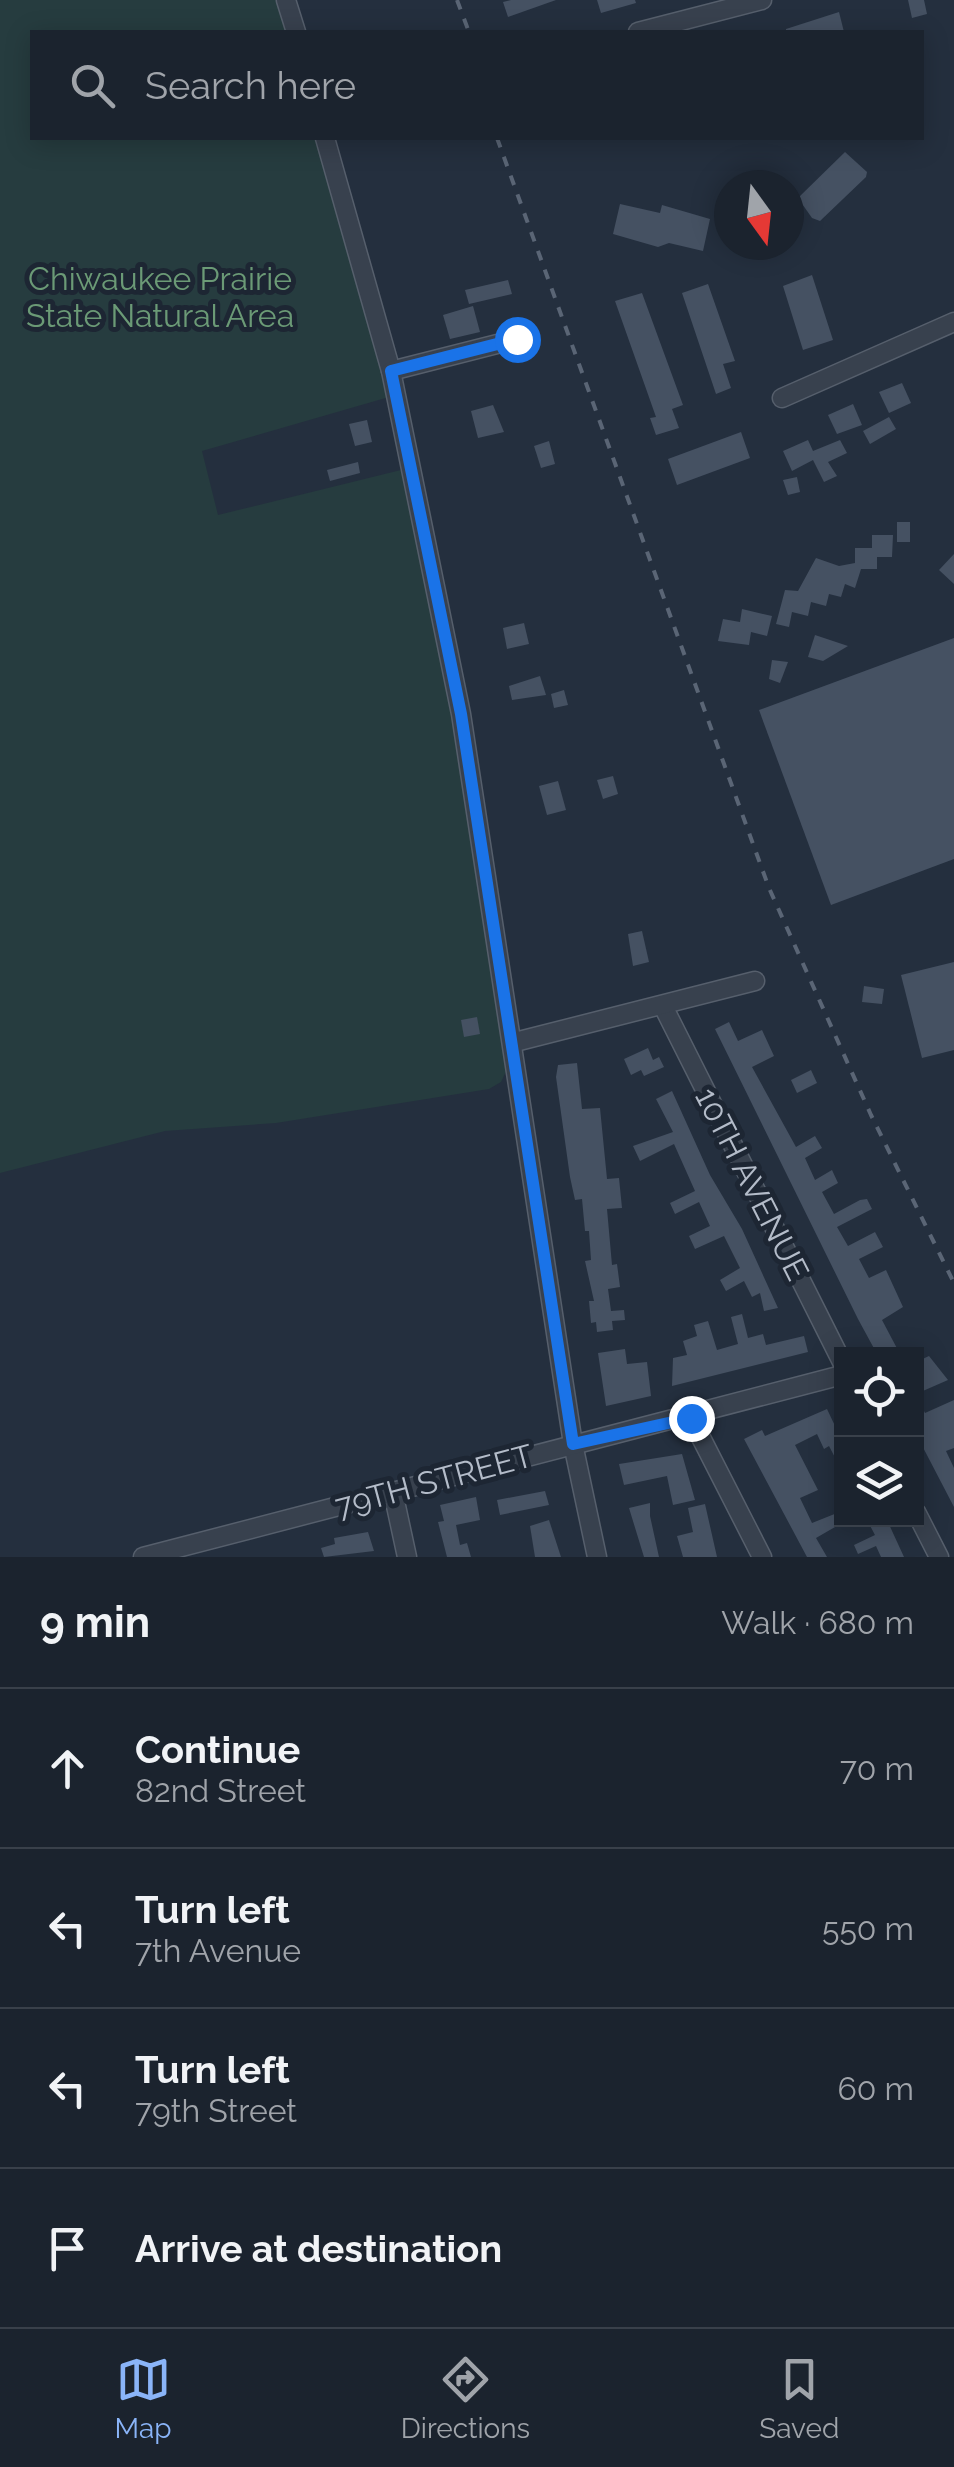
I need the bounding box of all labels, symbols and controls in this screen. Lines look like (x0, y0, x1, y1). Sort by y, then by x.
search box (30, 30, 924, 140)
icon: search (65, 58, 120, 113)
text: Search here (145, 63, 356, 108)
north arrow (714, 170, 804, 260)
park label: Chiwaukee Prairie State Natural Area (26, 260, 294, 334)
route start (495, 317, 541, 363)
street label: 10TH AVENUE (688, 1081, 817, 1286)
map controls (834, 1347, 924, 1527)
button: locate (834, 1347, 924, 1437)
route end (669, 1396, 715, 1442)
street label: 79TH STREET (331, 1436, 537, 1525)
button: layers (834, 1437, 924, 1527)
text: 9 min (40, 1598, 150, 1647)
text: Walk · 680 m (721, 1604, 914, 1641)
text: Continue (135, 1727, 300, 1772)
icon: ahead (40, 1741, 95, 1796)
text: 70 m (840, 1750, 914, 1787)
text: 82nd Street (135, 1772, 306, 1809)
text: Turn left (135, 1887, 290, 1932)
icon: left (40, 1901, 95, 1956)
text: 550 m (822, 1910, 914, 1947)
text: 7th Avenue (135, 1932, 301, 1969)
text: Turn left (135, 2047, 290, 2092)
icon: left (40, 2061, 95, 2116)
text: 60 m (838, 2070, 914, 2107)
text: 79th Street (135, 2092, 297, 2129)
icon: arrive (40, 2221, 95, 2276)
text: Arrive at destination (135, 2226, 502, 2271)
tab: Map (115, 2352, 172, 2445)
tab: Directions (401, 2352, 530, 2445)
tab: Saved (759, 2352, 839, 2445)

